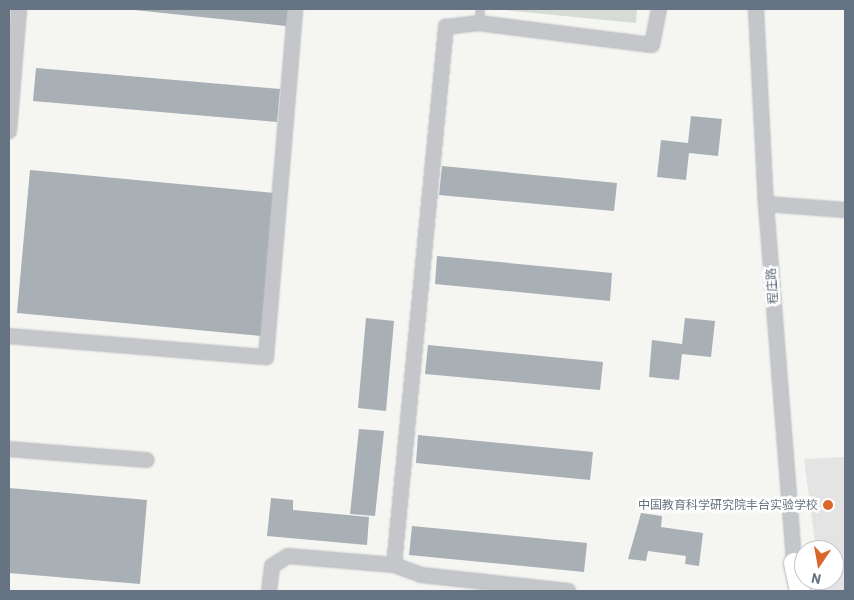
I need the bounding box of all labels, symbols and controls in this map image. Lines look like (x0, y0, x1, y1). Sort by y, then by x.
street label: 程庄路 (764, 268, 780, 304)
place label: 中国教育科学研究院丰台实验学校 (638, 498, 818, 512)
marker: 中国教育科学研究院丰台实验学校 (822, 499, 834, 511)
north arrow (794, 540, 844, 590)
text: N (810, 570, 822, 588)

